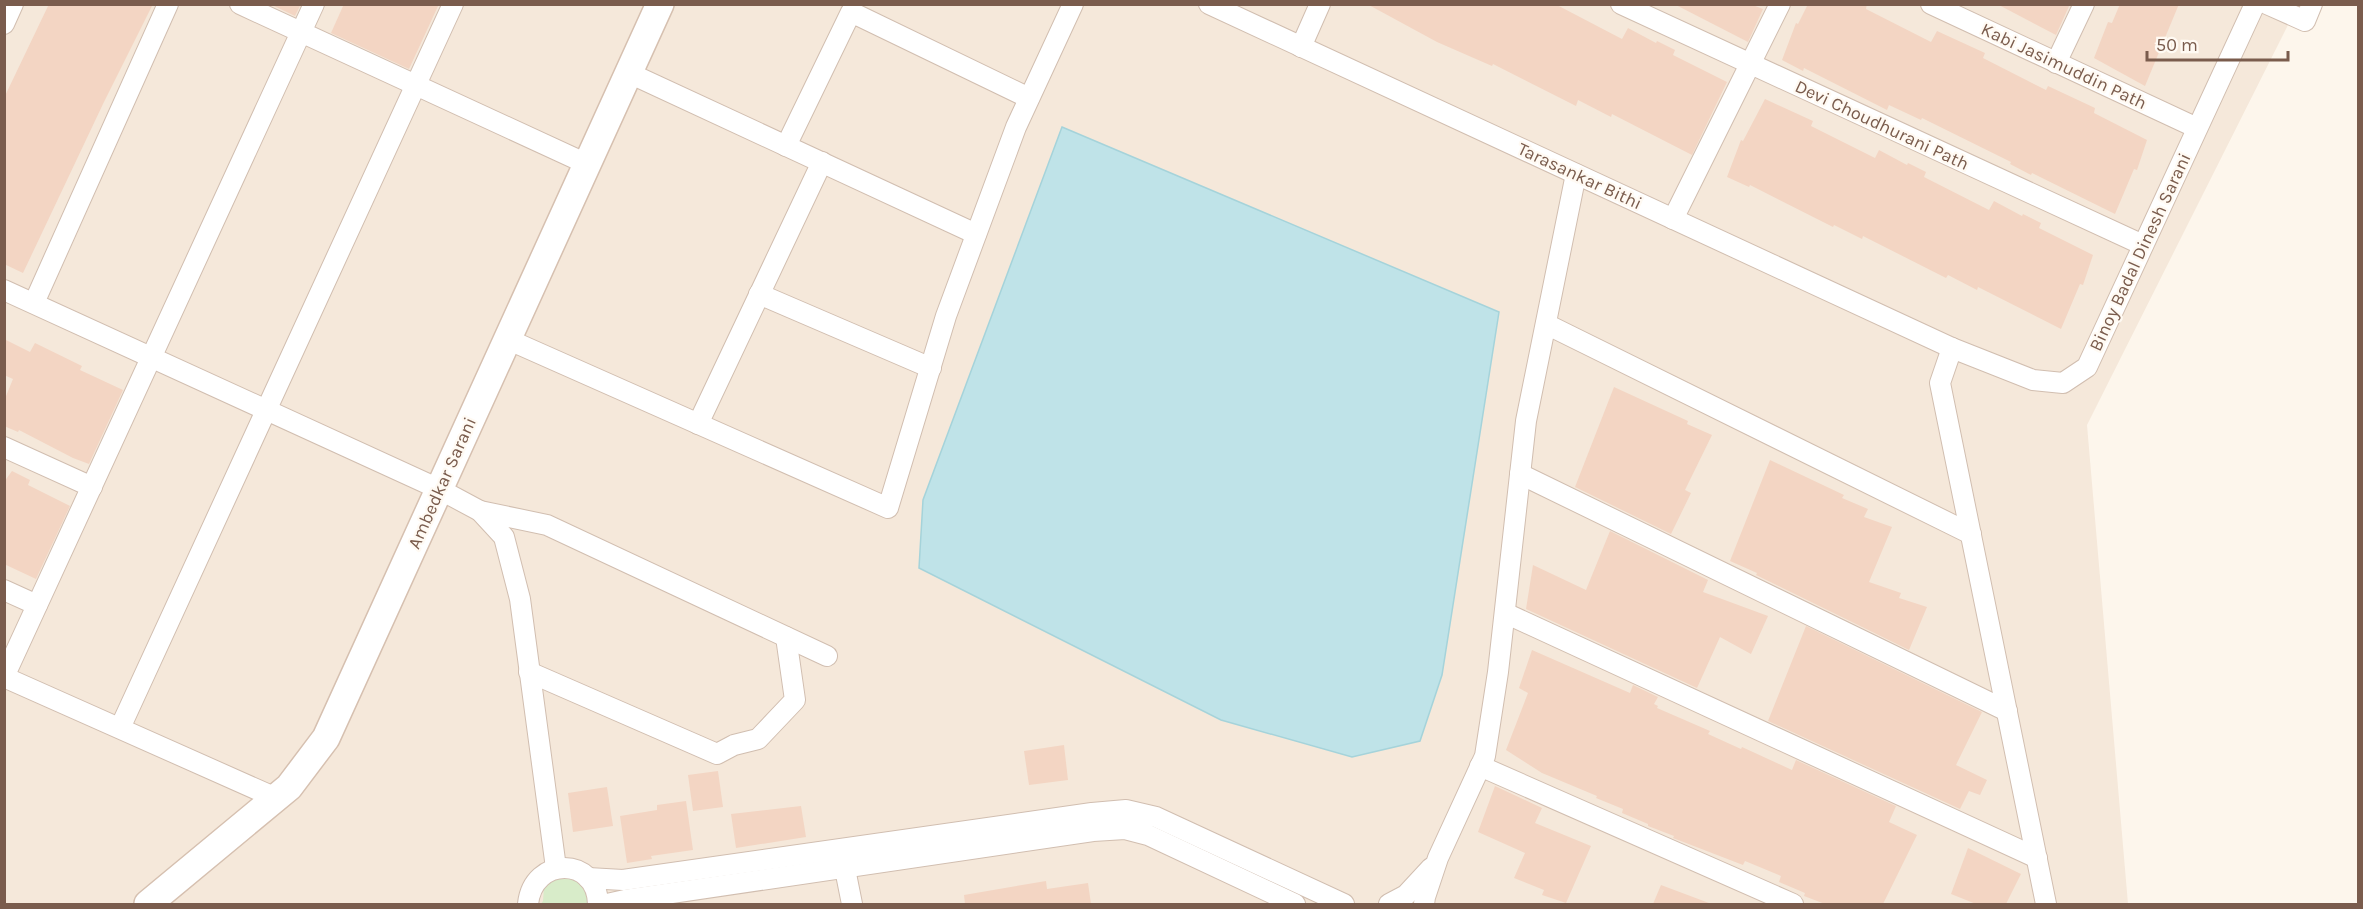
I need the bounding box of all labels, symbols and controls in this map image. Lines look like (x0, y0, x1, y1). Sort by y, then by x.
street label: Kabi Jasimuddin Path (1978, 18, 2150, 114)
scale bar (2147, 24, 2288, 62)
text: 50 m (2156, 34, 2198, 56)
street label: Devi Choudhurani Path (1792, 75, 1972, 175)
street label: Tarasankar Bithi (1514, 138, 1646, 214)
street label: Binoy Badal Dinesh Sarani (2084, 149, 2196, 355)
street label: Ambedkar Sarani (403, 414, 481, 552)

